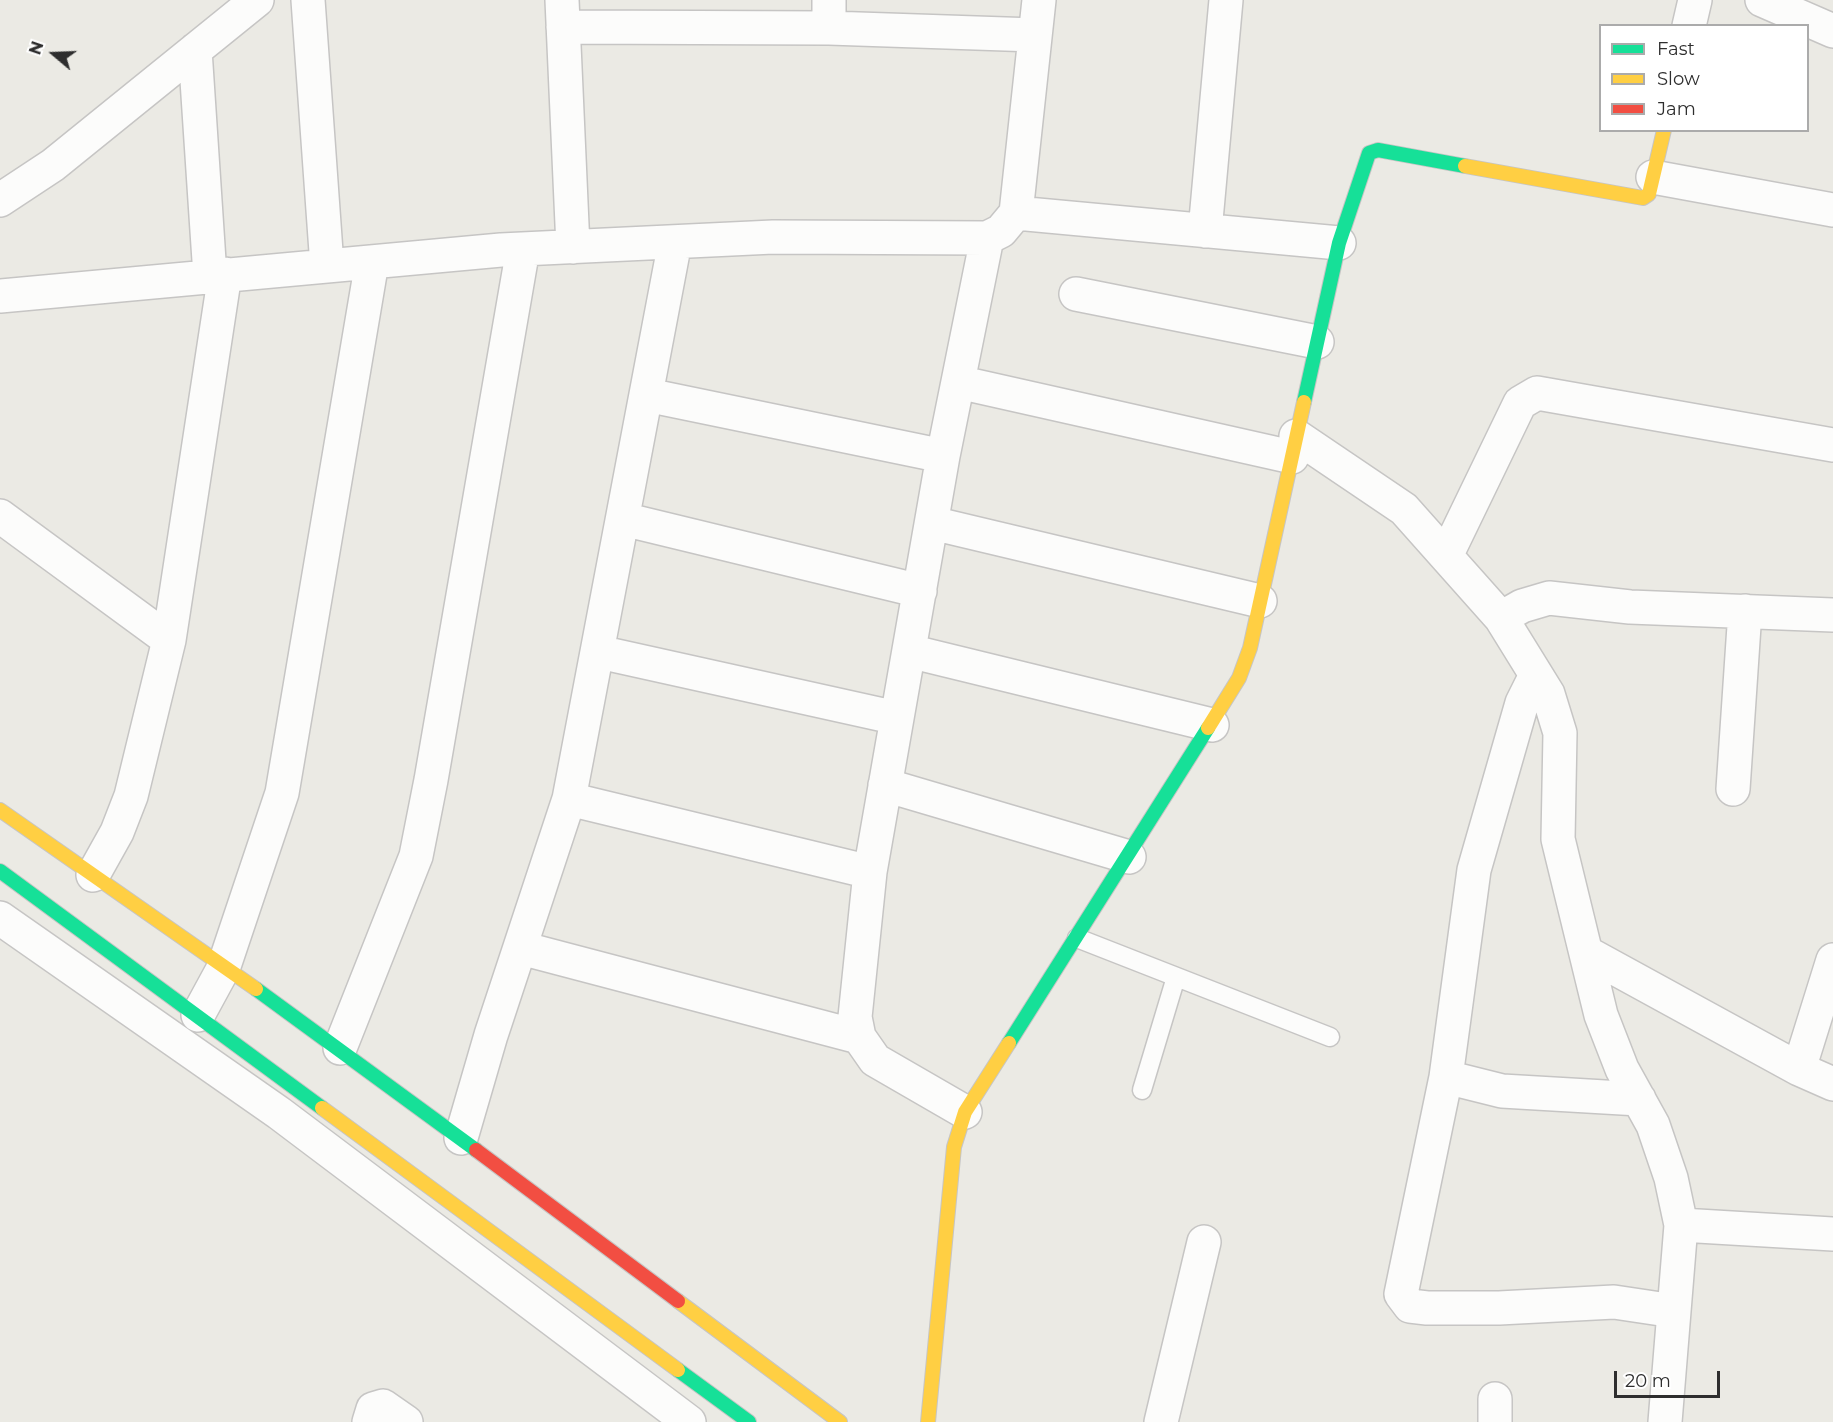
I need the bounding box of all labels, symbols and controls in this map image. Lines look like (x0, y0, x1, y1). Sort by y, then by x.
north arrow (24, 24, 84, 84)
legend (1599, 24, 1809, 132)
text: Fast (1657, 38, 1695, 60)
text: N (25, 39, 48, 57)
text: Slow (1657, 68, 1700, 90)
text: Jam (1657, 98, 1696, 120)
scale bar (1617, 1359, 1724, 1397)
text: 20 m (1625, 1370, 1671, 1392)

